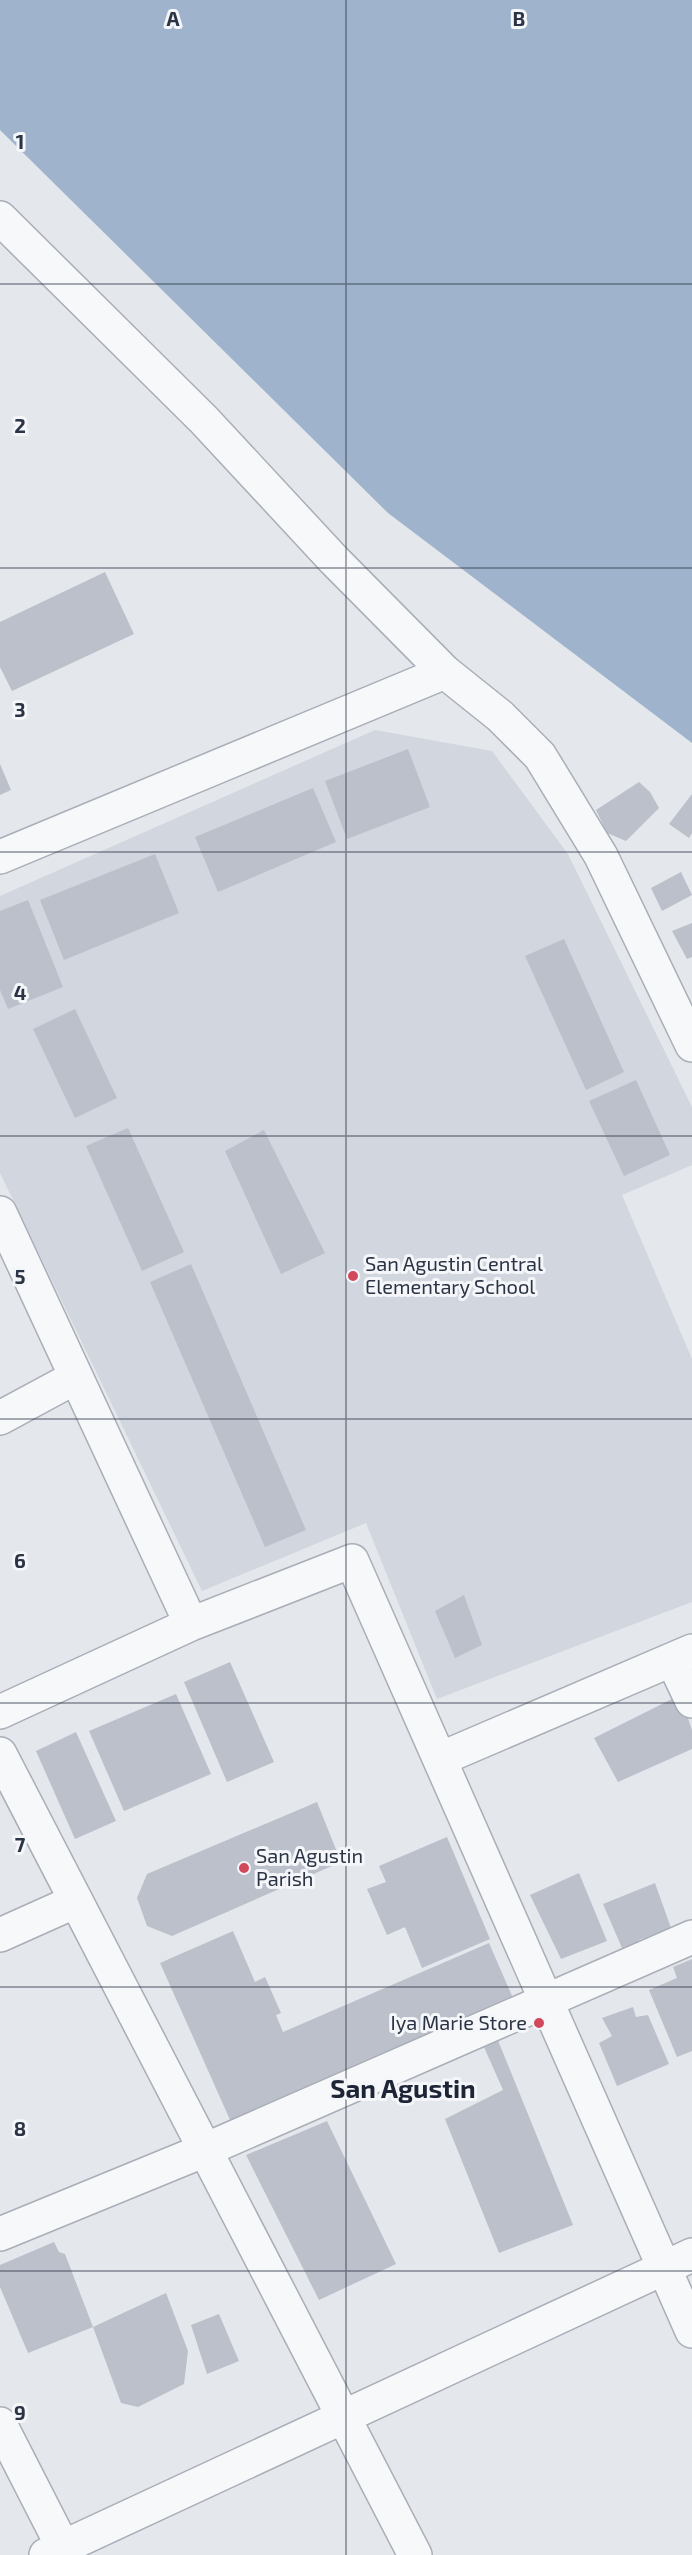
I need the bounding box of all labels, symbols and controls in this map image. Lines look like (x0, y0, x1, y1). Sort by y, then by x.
text: A (166, 6, 180, 30)
text: B (513, 6, 525, 30)
text: 1 (16, 129, 24, 153)
text: 2 (14, 413, 26, 437)
text: 3 (14, 697, 26, 721)
text: 4 (14, 980, 27, 1004)
place label: San Agustin Central Elementary School (365, 1251, 543, 1298)
text: 5 (14, 1264, 26, 1288)
marker: San Agustin Central Elementary School (346, 1269, 360, 1283)
text: 6 (14, 1548, 26, 1572)
text: 7 (15, 1832, 26, 1856)
place label: San Agustin Parish (256, 1843, 363, 1890)
marker: San Agustin Parish (237, 1861, 251, 1875)
place label: Iya Marie Store (391, 2010, 527, 2034)
marker: Iya Marie Store (532, 2016, 546, 2030)
district label: San Agustin (330, 2072, 476, 2103)
text: 8 (14, 2116, 26, 2140)
text: 9 (14, 2400, 26, 2424)

